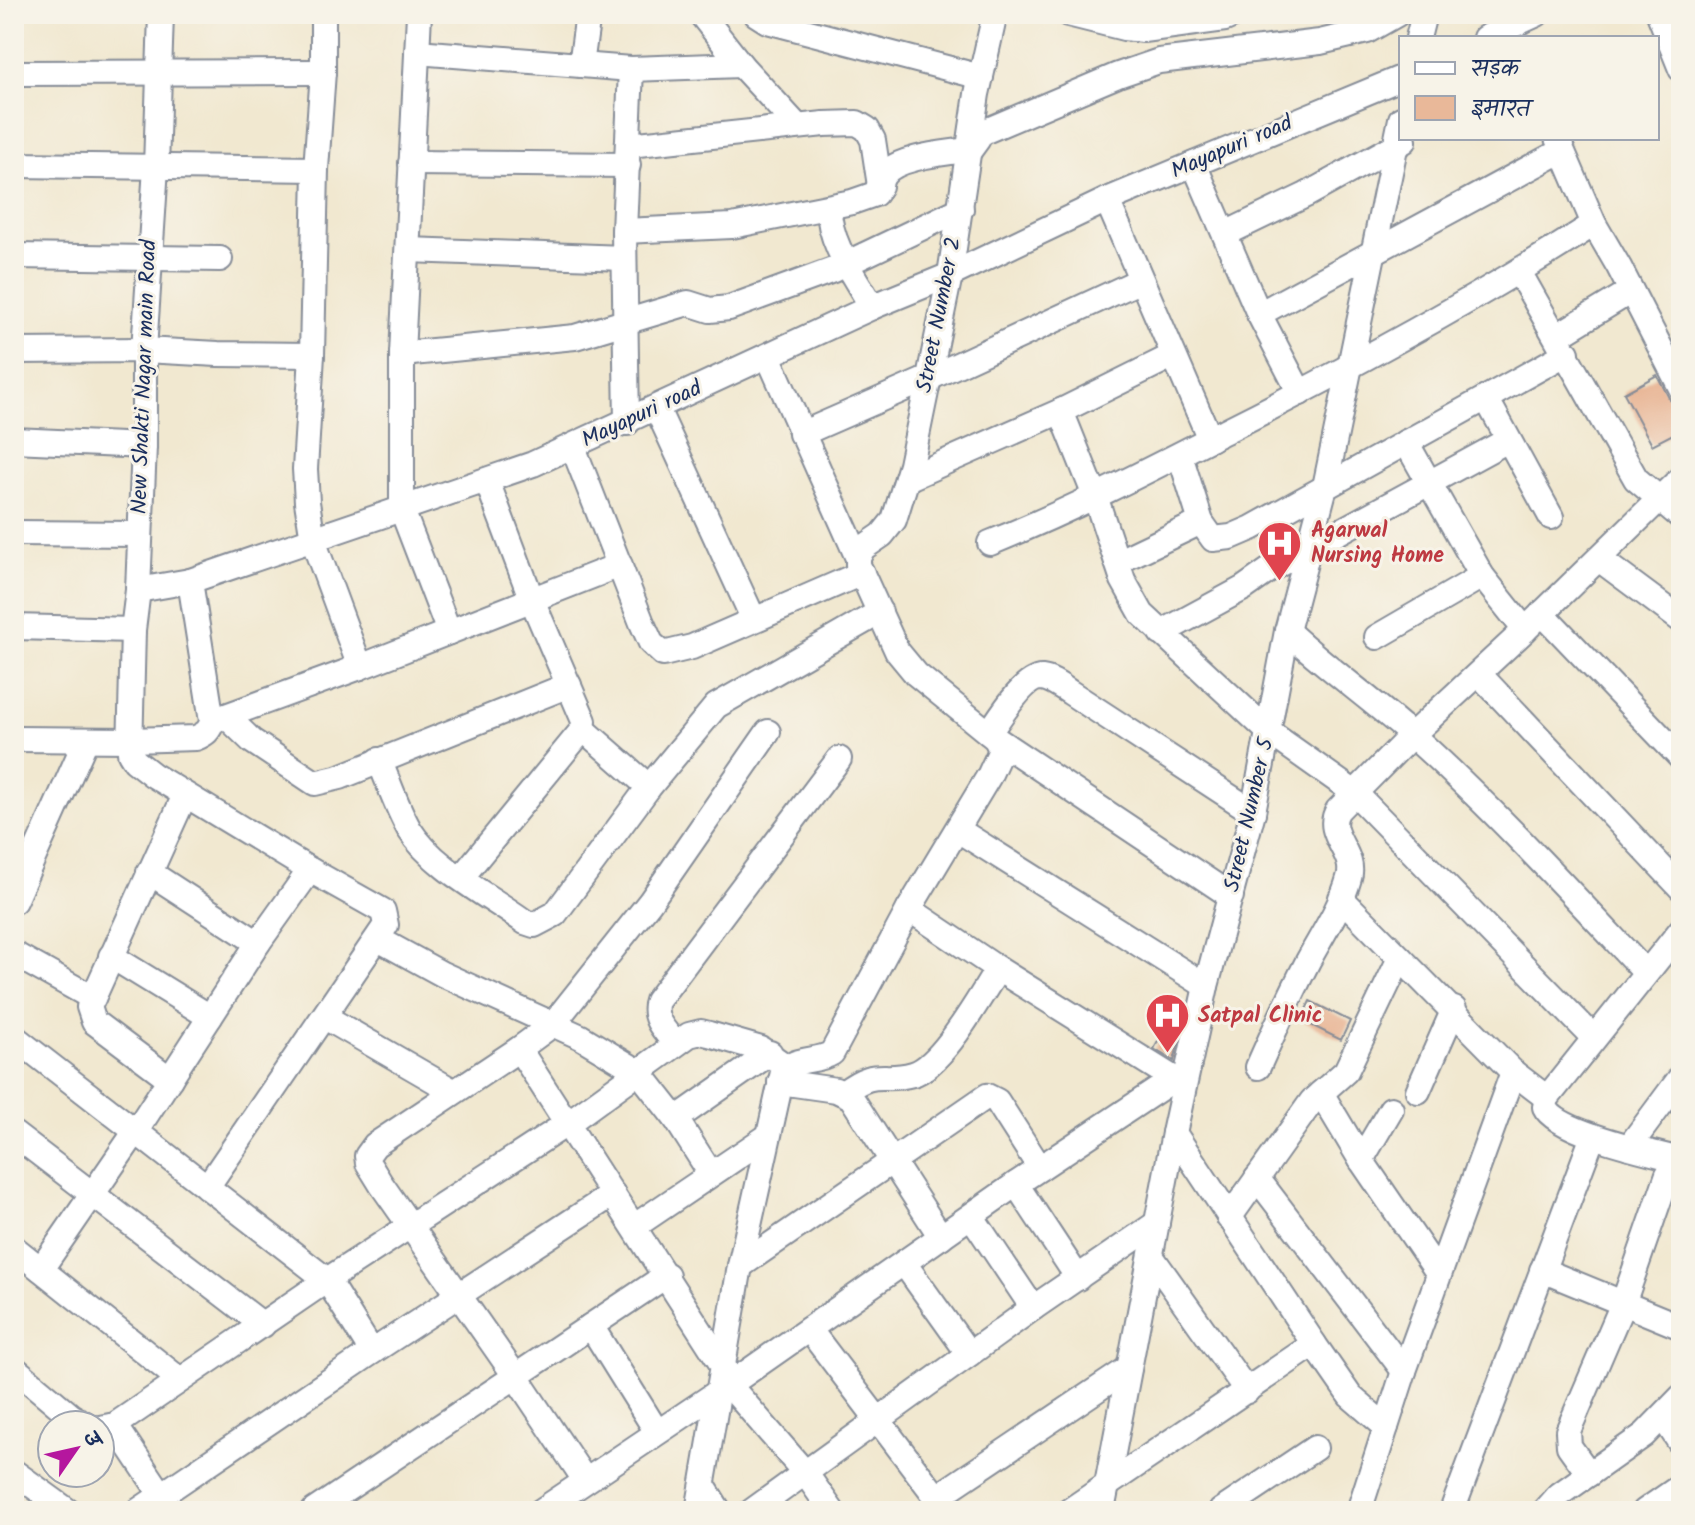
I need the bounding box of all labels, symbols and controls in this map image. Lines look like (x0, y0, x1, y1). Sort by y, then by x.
legend (1399, 36, 1659, 140)
text: सड़क (1471, 50, 1522, 89)
text: इमारत (1471, 90, 1535, 129)
street label: Mayapuri road (1166, 106, 1299, 189)
street label: Street Number 2 (908, 234, 972, 396)
street label: New Shakti Nagar main Road (123, 238, 167, 515)
street label: Mayapuri road (576, 371, 709, 458)
place label: Agarwal Nursing Home (1311, 514, 1444, 574)
hospital icon: Agarwal Nursing Home (1256, 520, 1304, 583)
street label: Street Number 5 (1215, 733, 1285, 895)
hospital icon: Satpal Clinic (1143, 992, 1191, 1055)
place label: Satpal Clinic (1198, 999, 1322, 1034)
north arrow (36, 1409, 116, 1489)
text: उ (72, 1424, 111, 1458)

